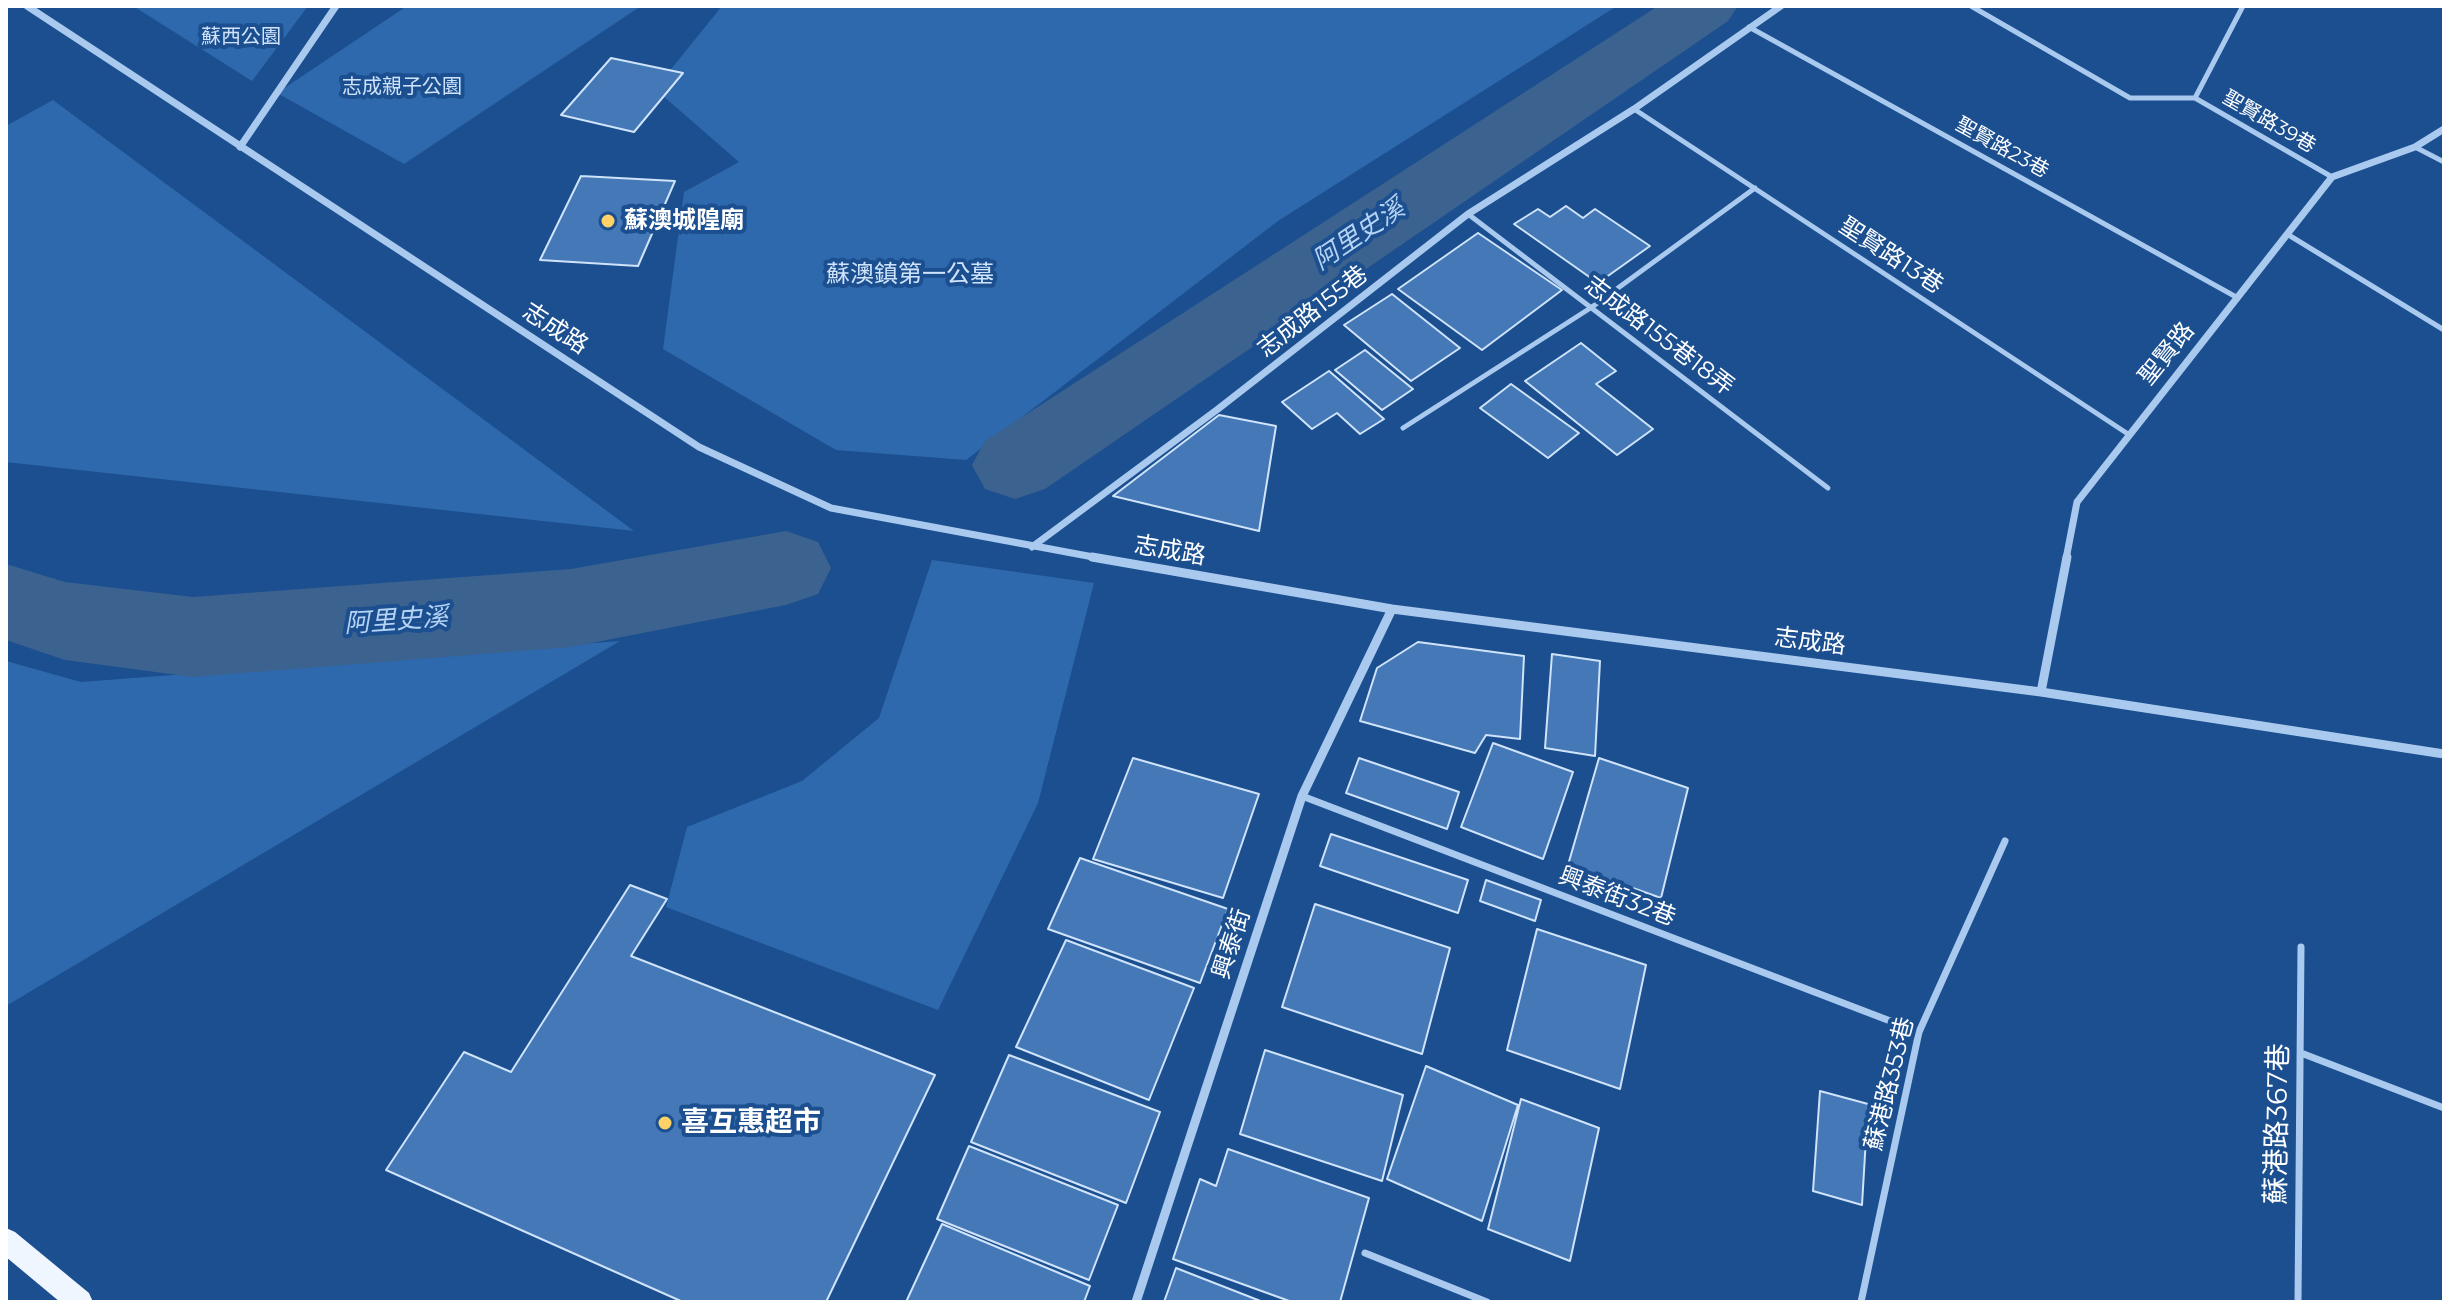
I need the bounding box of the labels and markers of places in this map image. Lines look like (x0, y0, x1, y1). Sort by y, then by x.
place label: 蘇澳城隍廟 (624, 207, 744, 235)
marker: 蘇澳城隍廟 (599, 212, 617, 230)
place label: 喜互惠超市 (681, 1106, 821, 1140)
marker: 喜互惠超市 (656, 1114, 674, 1132)

